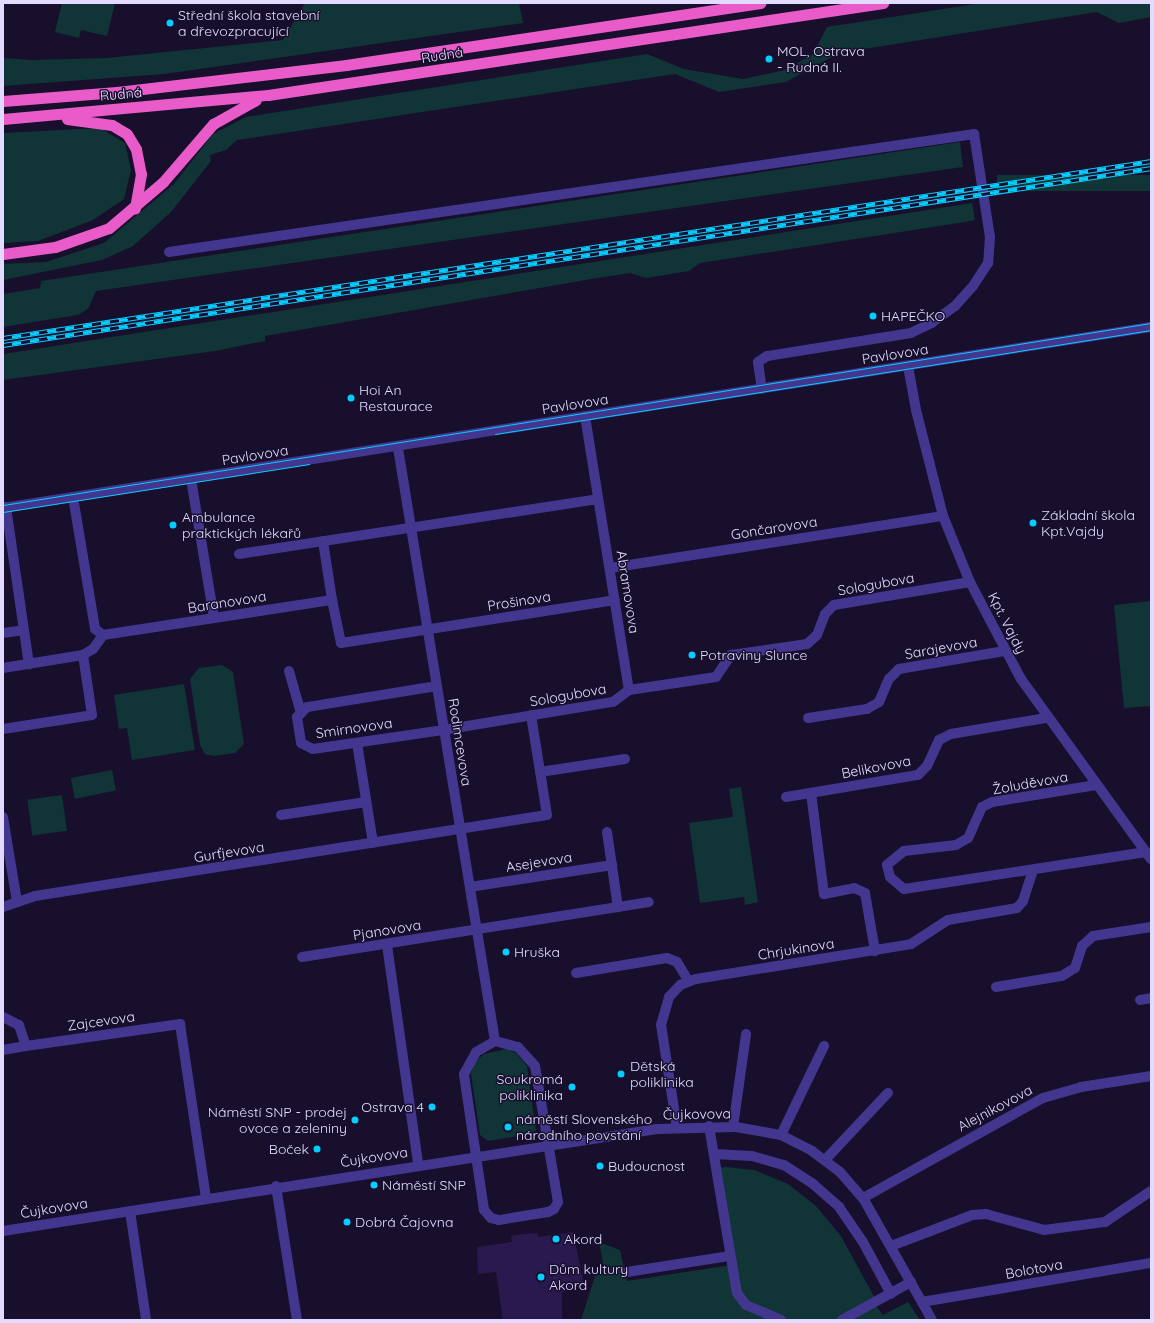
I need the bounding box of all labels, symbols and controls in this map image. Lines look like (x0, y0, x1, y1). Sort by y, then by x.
place label: Střední škola stavební a dřevozpracující (178, 7, 319, 40)
marker: Střední škola stavební a dřevozpracující (165, 18, 175, 28)
street label: Rudná (420, 43, 464, 67)
place label: MOL, Ostrava - Rudná II. (777, 43, 865, 76)
marker: MOL, Ostrava - Rudná II. (764, 54, 774, 64)
street label: Rudná (99, 84, 143, 104)
place label: HAPEČKO (881, 308, 945, 324)
marker: HAPEČKO (868, 311, 878, 321)
street label: Pavlovova (861, 340, 929, 368)
place label: Hoi An Restaurace (359, 382, 433, 414)
street label: Pavlovova (541, 390, 609, 418)
marker: Hoi An Restaurace (346, 393, 356, 403)
street label: Pavlovova (221, 441, 289, 469)
place label: Základní škola Kpt.Vajdy (1041, 507, 1135, 540)
place label: Ambulance praktických lékařů (182, 509, 301, 542)
street label: Gončarovova (730, 513, 818, 543)
marker: Základní škola Kpt.Vajdy (1028, 518, 1038, 528)
marker: Ambulance praktických lékařů (167, 519, 179, 531)
street label: Abramovova (613, 549, 643, 635)
street label: Sologubova (837, 569, 915, 599)
street label: Baranovova (186, 587, 268, 617)
street label: Prošinova (486, 588, 552, 614)
street label: Kpt. Vajdy (984, 589, 1030, 657)
street label: Sarajevova (903, 633, 979, 663)
place label: Potraviny Slunce (700, 647, 807, 663)
marker: Potraviny Slunce (687, 650, 697, 660)
street label: Sologubova (529, 680, 607, 710)
street label: Rodimcevova (445, 697, 475, 787)
street label: Smirnovova (315, 714, 393, 742)
street label: Belikovova (840, 752, 912, 782)
street label: Žoluděvova (991, 768, 1069, 798)
street label: Gurťjevova (193, 838, 265, 866)
street label: Asejevova (505, 848, 573, 876)
street label: Pjanovova (352, 916, 422, 944)
street label: Chrjukinova (757, 935, 835, 963)
place label: Hruška (514, 944, 560, 960)
marker: Hruška (501, 947, 511, 957)
street label: Zajcevova (66, 1008, 136, 1034)
place label: Dětská poliklinika (630, 1058, 694, 1090)
marker: Dětská poliklinika (615, 1068, 627, 1080)
place label: Soukromá poliklinika (496, 1071, 563, 1104)
marker: Soukromá poliklinika (566, 1081, 578, 1093)
street label: Alejnikovova (955, 1081, 1035, 1135)
place label: Ostrava 4 (361, 1099, 424, 1115)
marker: Ostrava 4 (427, 1102, 437, 1112)
place label: Náměstí SNP - prodej ovoce a zeleniny (208, 1104, 347, 1136)
street label: Čujkovova (663, 1105, 731, 1123)
place label: náměstí Slovenského národního povstání (516, 1111, 652, 1144)
marker: Náměstí SNP - prodej ovoce a zeleniny (350, 1115, 360, 1125)
marker: náměstí Slovenského národního povstání (503, 1122, 513, 1132)
place label: Boček (269, 1141, 309, 1157)
street label: Čujkovova (339, 1143, 409, 1171)
marker: Boček (312, 1144, 322, 1154)
place label: Budoucnost (608, 1158, 685, 1174)
marker: Budoucnost (595, 1161, 605, 1171)
place label: Náměstí SNP (382, 1177, 466, 1193)
marker: Náměstí SNP (369, 1180, 379, 1190)
street label: Čujkovova (19, 1194, 89, 1222)
place label: Dobrá Čajovna (355, 1214, 453, 1230)
marker: Dobrá Čajovna (342, 1217, 352, 1227)
place label: Akord (564, 1231, 602, 1247)
marker: Akord (551, 1234, 561, 1244)
street label: Bolotova (1004, 1256, 1064, 1282)
place label: Dům kultury Akord (549, 1261, 628, 1294)
marker: Dům kultury Akord (536, 1272, 546, 1282)

